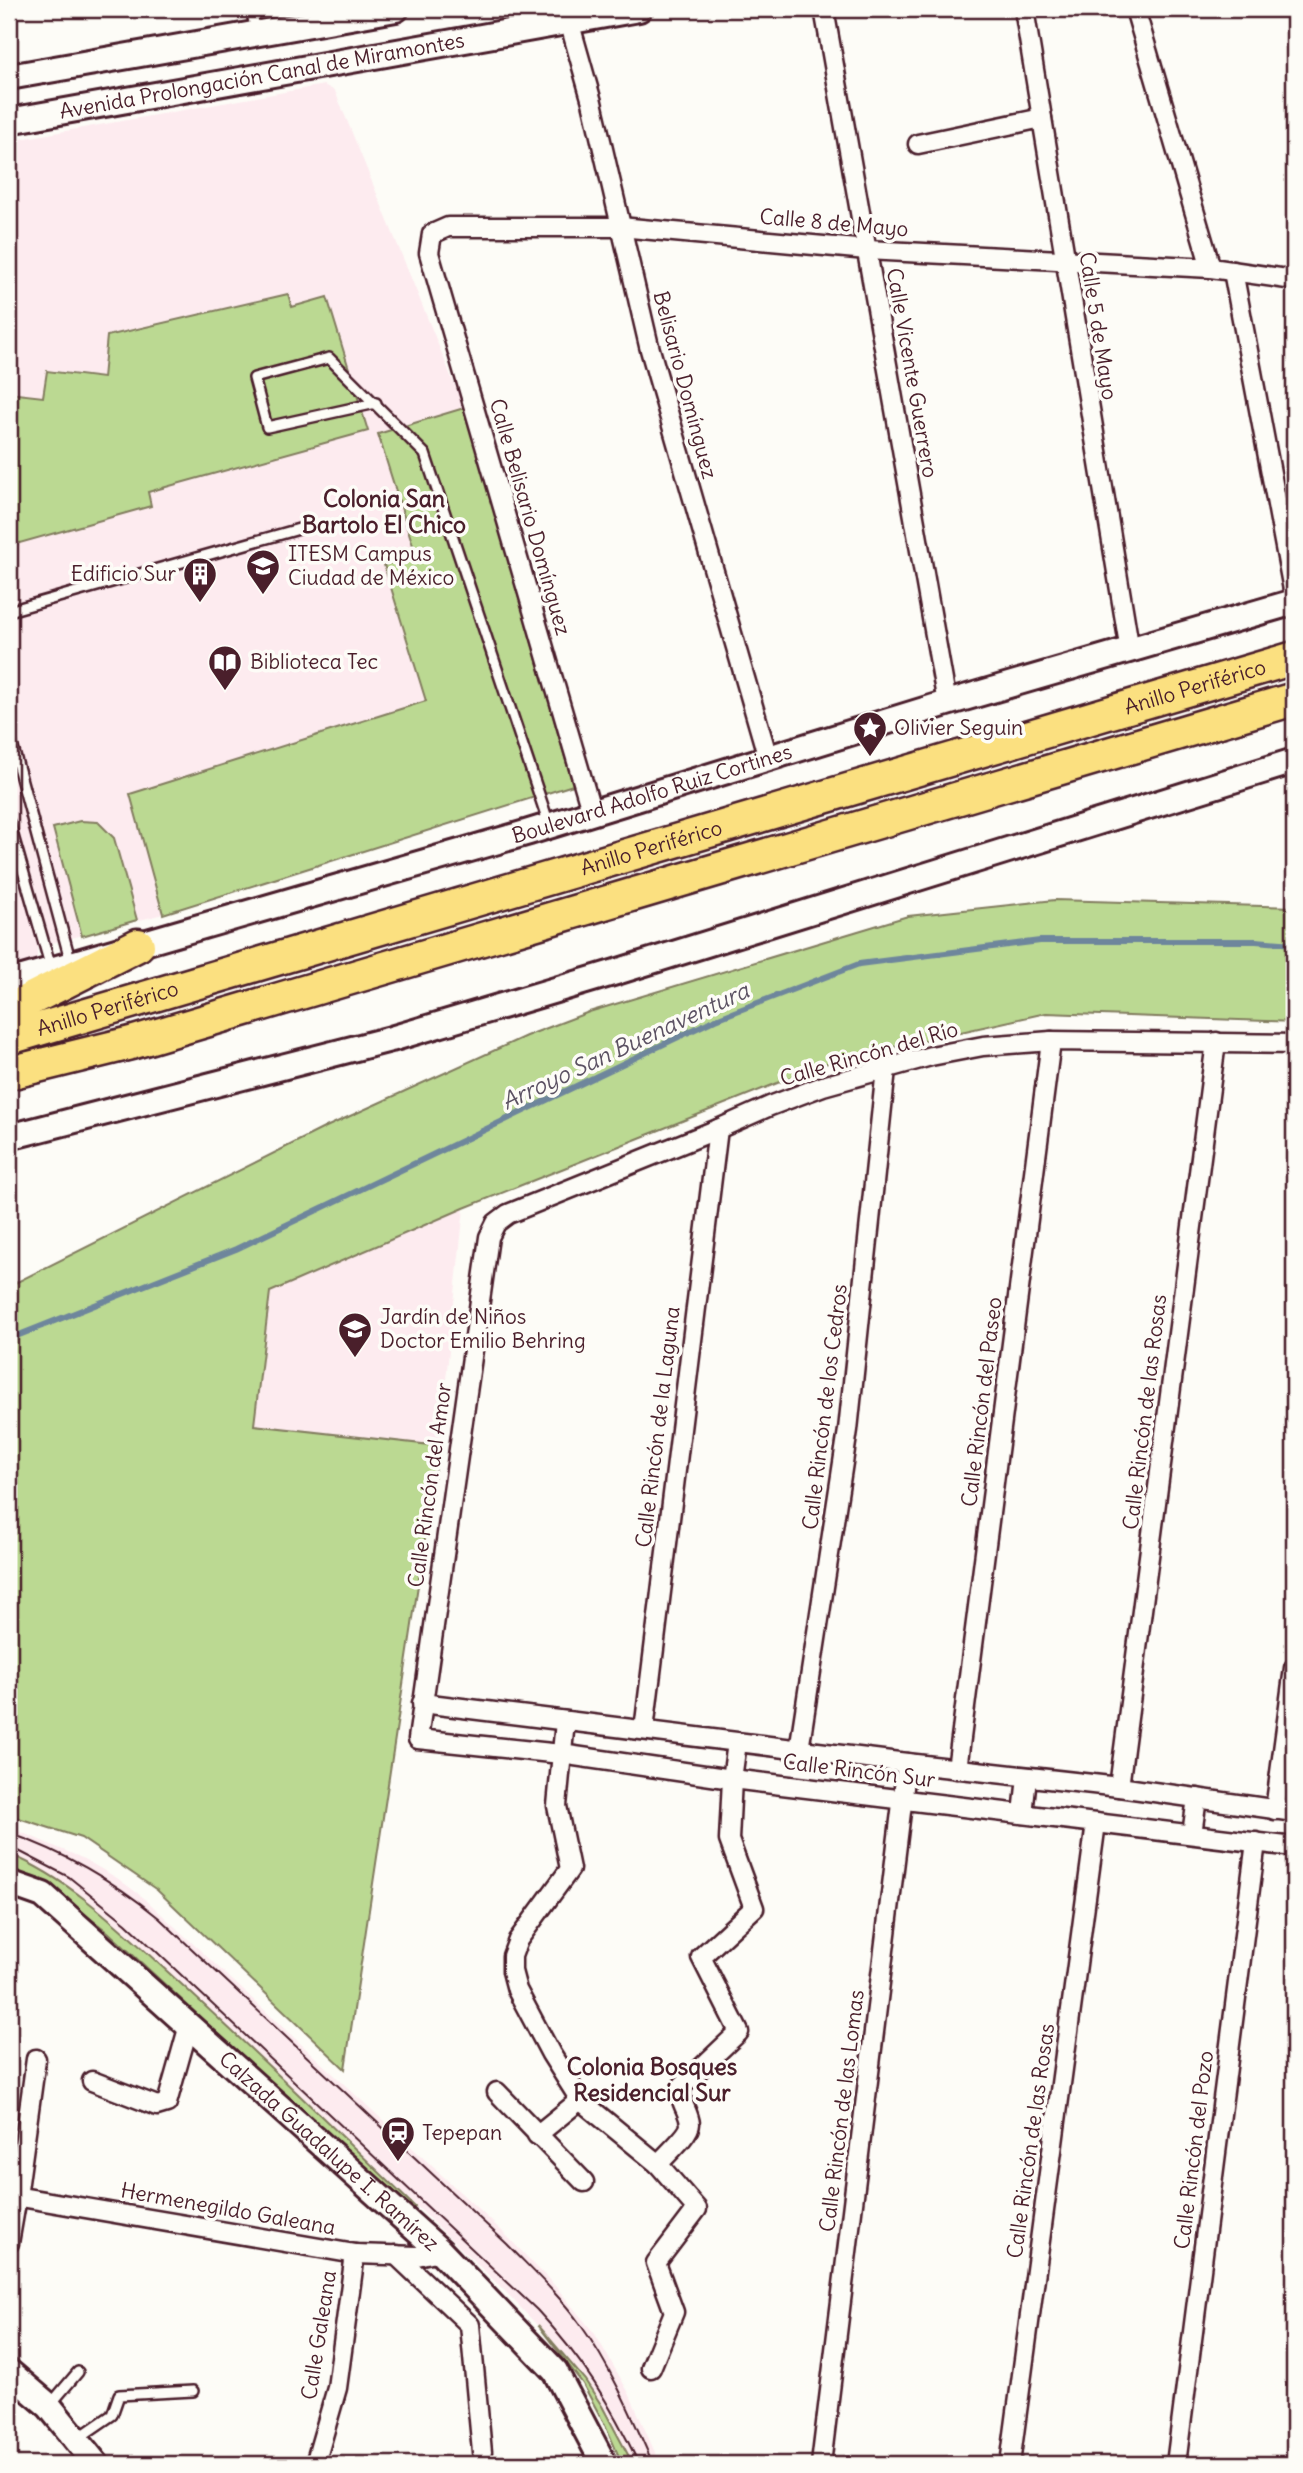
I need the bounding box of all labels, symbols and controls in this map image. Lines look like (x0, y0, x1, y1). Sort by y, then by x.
street label: Avenida Prolongación Canal de Miramontes (57, 26, 467, 125)
street label: Calle 8 de Mayo (758, 203, 910, 242)
street label: Calle 5 de Mayo (1073, 250, 1124, 402)
street label: Calle Vicente Guerrero (881, 266, 944, 480)
street label: Belisario Domínguez (647, 288, 724, 482)
street label: Calle Belisario Domínguez (484, 396, 577, 638)
district label: Colonia San Bartolo El Chico (302, 484, 466, 539)
place label: ITESM Campus Ciudad de México (288, 540, 454, 591)
school or university icon: ITESM Campus Ciudad de México (244, 547, 282, 596)
building icon: Edificio Sur (181, 555, 219, 604)
place label: Edificio Sur (71, 560, 176, 587)
library icon: Biblioteca Tec (206, 643, 244, 692)
place label: Biblioteca Tec (250, 648, 378, 675)
street label: Anillo Periférico (1121, 653, 1269, 720)
place icon: Olivier Seguin (851, 709, 889, 758)
place label: Olivier Seguin (894, 714, 1023, 741)
street label: Boulevard Adolfo Ruiz Cortines (509, 738, 795, 849)
street label: Anillo Periférico (577, 814, 725, 881)
street label: Anillo Periférico (34, 975, 182, 1042)
water label: Arroyo San Buenaventura (496, 975, 755, 1116)
street label: Calle Rincón del Río (777, 1015, 961, 1092)
street label: Calle Rincón de los Cedros (796, 1283, 853, 1531)
street label: Calle Rincón de las Rosas (1117, 1293, 1172, 1531)
street label: Calle Rincón del Paseo (955, 1296, 1008, 1508)
place label: Jardín de Niños Doctor Emilio Behring (380, 1303, 586, 1354)
street label: Calle Rincón de la Laguna (629, 1305, 686, 1549)
school or university icon: Jardín de Niños Doctor Emilio Behring (336, 1310, 374, 1359)
street label: Calle Rincón del Amor (402, 1380, 457, 1589)
street label: Calle Rincón Sur (781, 1748, 937, 1793)
street label: Calle Rincón de las Lomas (813, 1988, 870, 2234)
street label: Calle Rincón de las Rosas (1001, 2022, 1060, 2260)
street label: Calzada Guadalupe I. Ramírez (213, 2045, 445, 2257)
street label: Calle Rincón del Pozo (1168, 2049, 1219, 2251)
district label: Colonia Bosques Residencial Sur (567, 2052, 737, 2107)
station icon: Tepepan (379, 2114, 417, 2163)
place label: Tepepan (422, 2119, 502, 2146)
street label: Hermenegildo Galeana (119, 2176, 338, 2241)
street label: Calle Galeana (295, 2268, 342, 2402)

